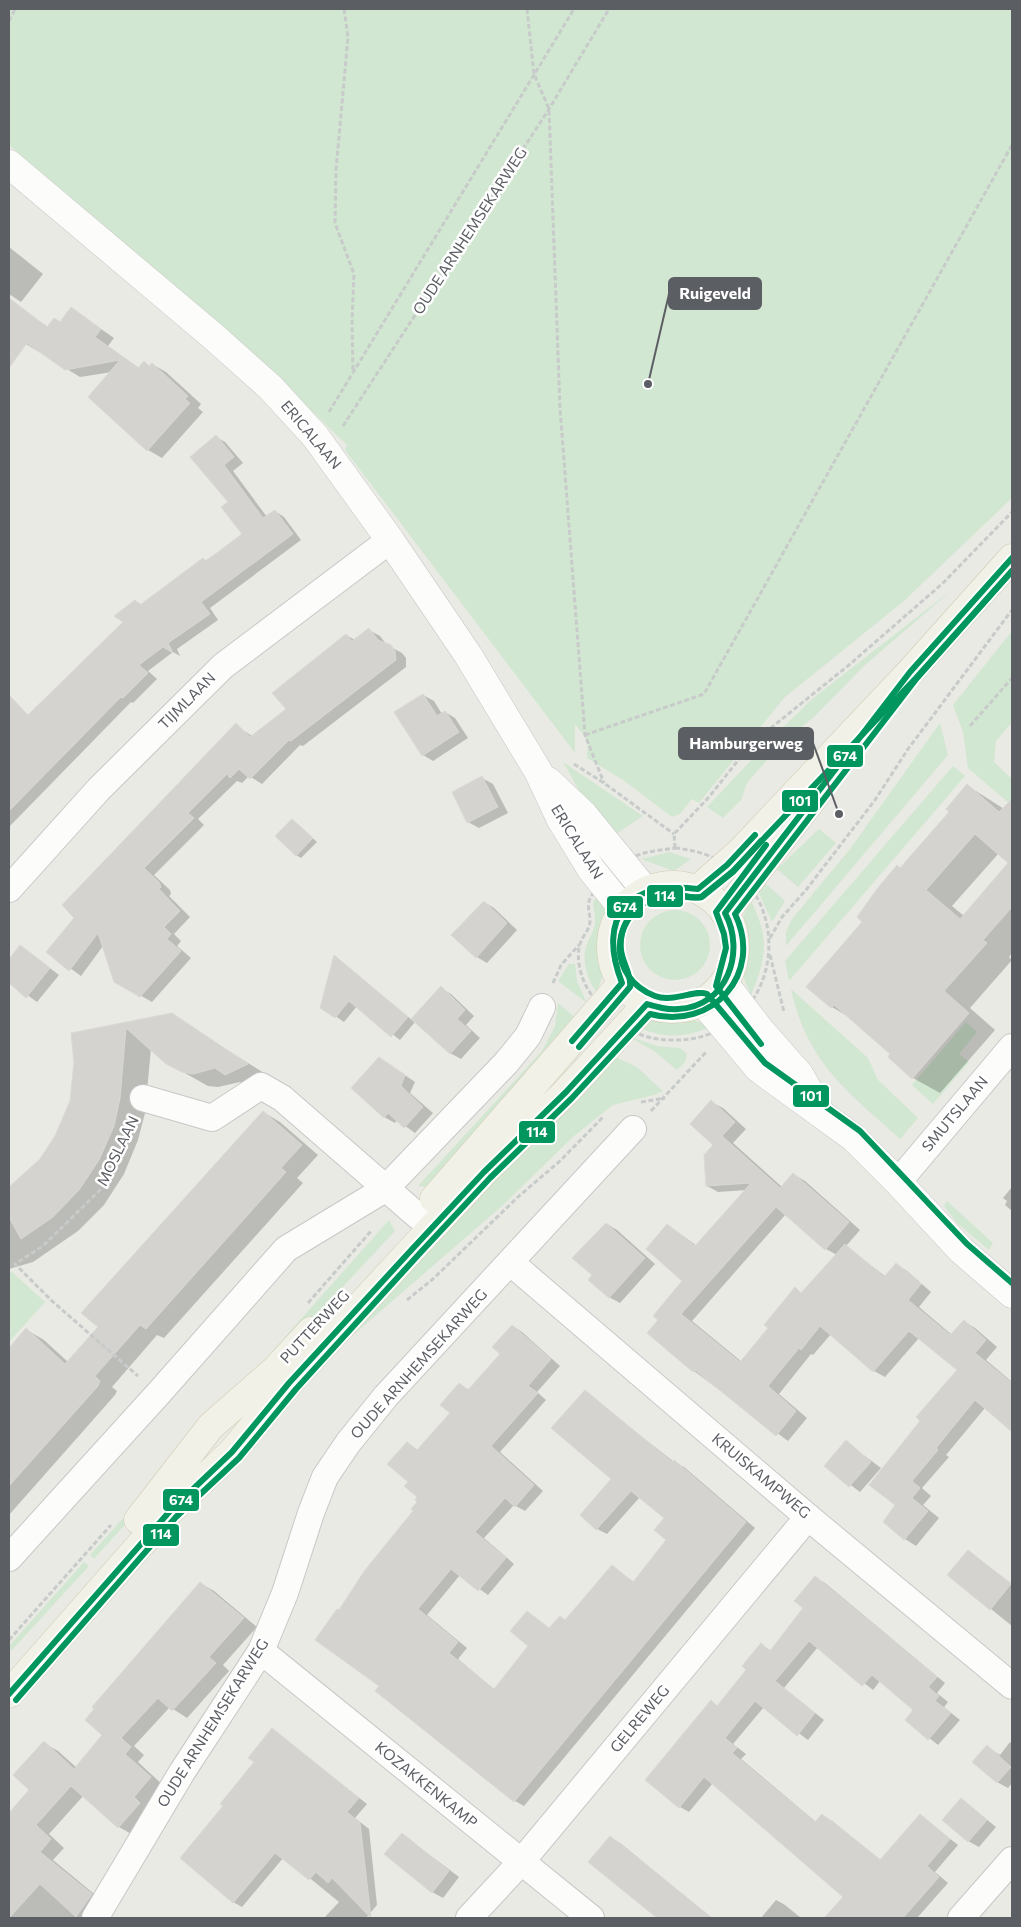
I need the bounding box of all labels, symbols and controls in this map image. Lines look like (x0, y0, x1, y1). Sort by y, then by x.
street label: OUDE ARNHEMSEKARWEG (408, 144, 530, 317)
callout: Ruigeveld (669, 278, 761, 309)
text: Ruigeveld (679, 283, 751, 302)
street label: ERICALAAN (278, 396, 346, 472)
street label: TIJMLAAN (154, 668, 219, 733)
callout: Hamburgerweg (679, 728, 813, 759)
text: Hamburgerweg (689, 733, 803, 752)
line badge: 674 (826, 744, 864, 768)
text: 674 (833, 747, 857, 764)
line badge: 101 (781, 789, 819, 813)
text: 101 (789, 792, 811, 809)
street label: ERICALAAN (548, 801, 608, 882)
line badge: 114 (646, 884, 684, 908)
text: 114 (654, 887, 676, 904)
line badge: 674 (606, 895, 644, 919)
text: 674 (613, 898, 637, 915)
street label: SMUTSLAAN (917, 1072, 991, 1155)
line badge: 101 (792, 1084, 830, 1108)
text: 101 (800, 1087, 822, 1104)
street label: MOSLAAN (92, 1113, 142, 1189)
line badge: 114 (518, 1120, 556, 1144)
text: 114 (526, 1123, 548, 1140)
street label: OUDE ARNHEMSEKARWEG (346, 1285, 490, 1442)
street label: PUTTERWEG (276, 1286, 353, 1367)
street label: KRUISKAMPWEG (709, 1429, 815, 1522)
line badge: 674 (162, 1488, 200, 1512)
text: 674 (169, 1491, 193, 1508)
line badge: 114 (142, 1523, 180, 1547)
text: 114 (150, 1525, 172, 1542)
street label: OUDE ARNHEMSEKARWEG (153, 1635, 272, 1810)
street label: GELREWEG (606, 1681, 673, 1756)
street label: KOZAKKENKAMP (372, 1737, 481, 1831)

